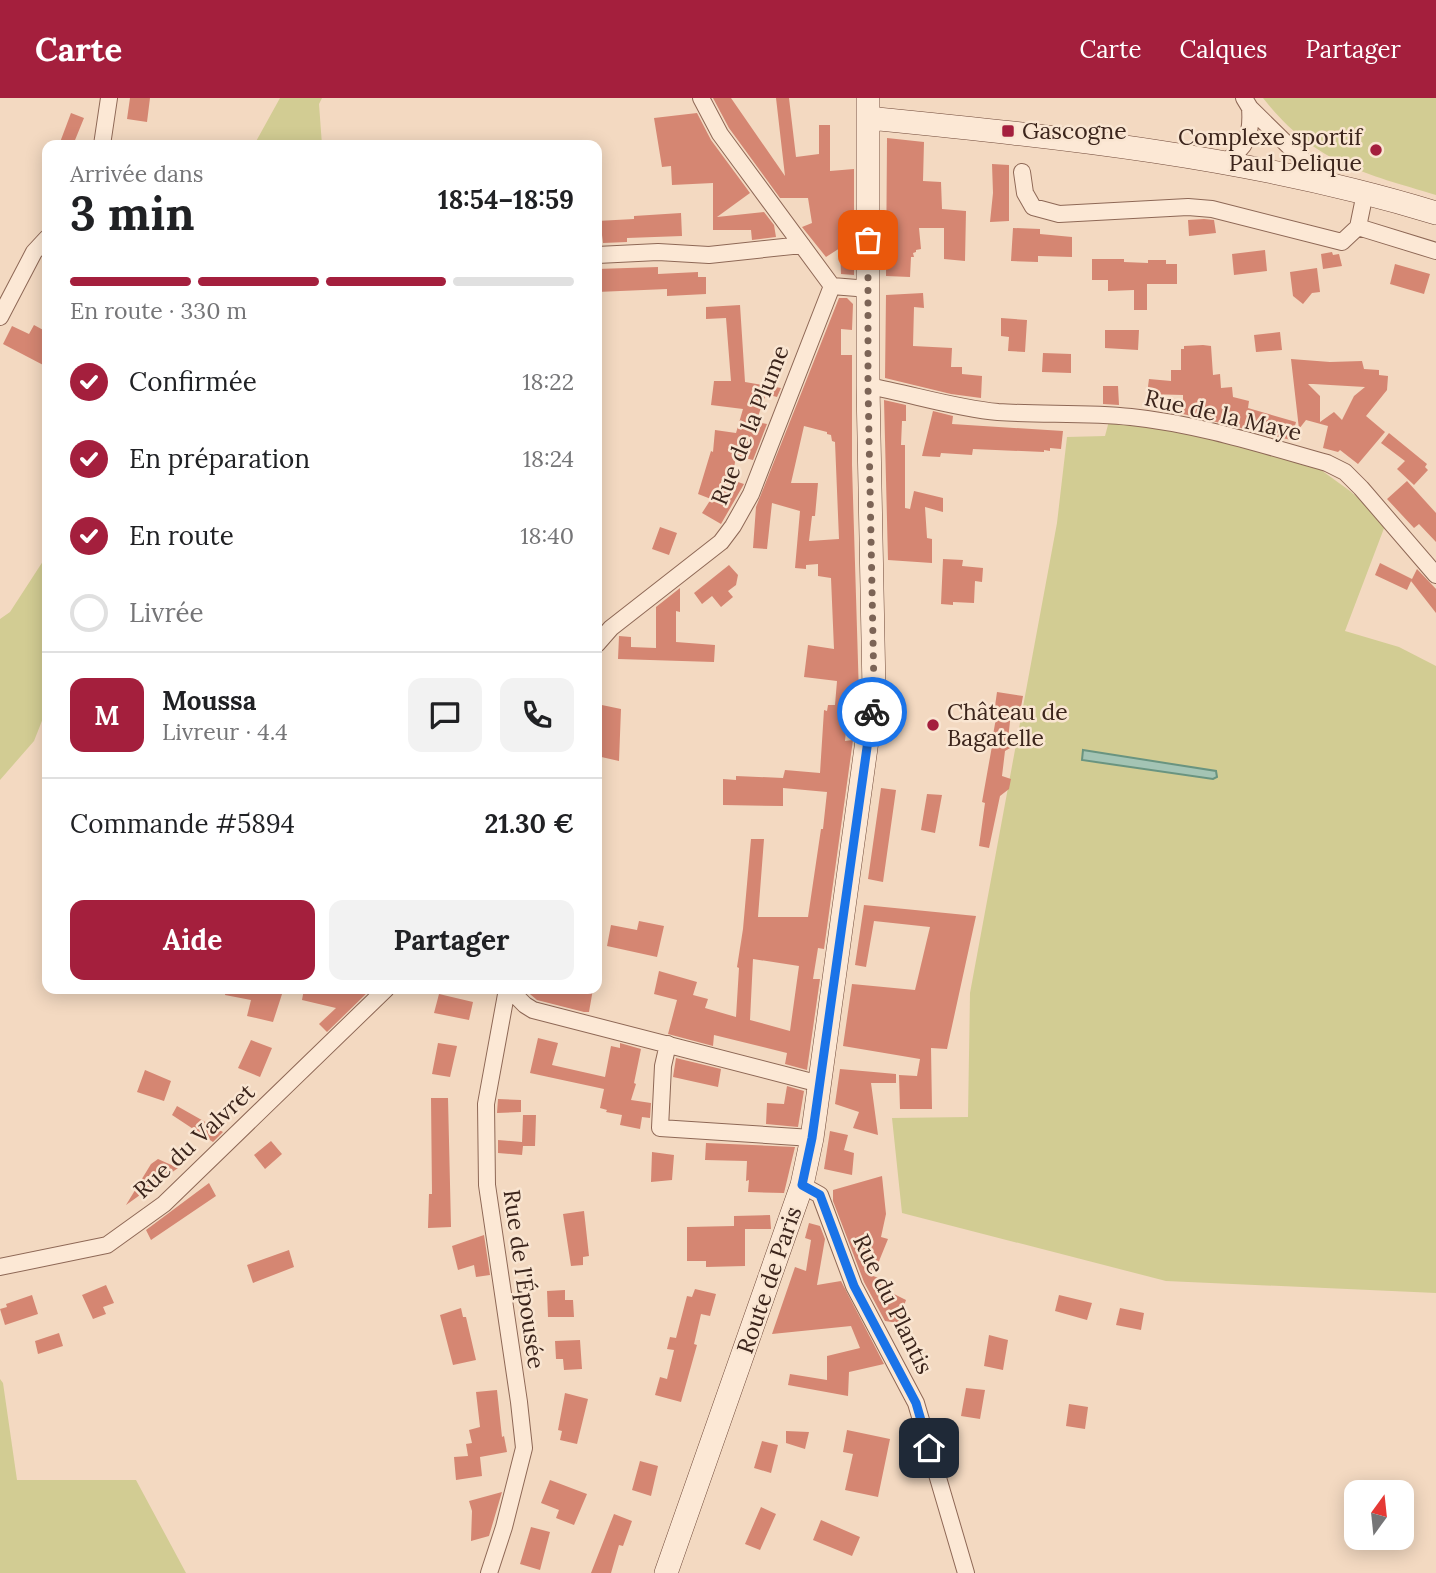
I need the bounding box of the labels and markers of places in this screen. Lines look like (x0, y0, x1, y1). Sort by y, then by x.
place label: Gascogne (1022, 116, 1127, 145)
place label: Complexe sportif Paul Delique (1178, 122, 1364, 177)
marker: Gascogne (1000, 123, 1016, 139)
marker: Complexe sportif Paul Delique (1368, 142, 1384, 158)
pin (838, 210, 898, 270)
place label: Château de Bagatelle (947, 697, 1068, 752)
marker: Château de Bagatelle (925, 717, 941, 733)
pin (899, 1418, 959, 1478)

